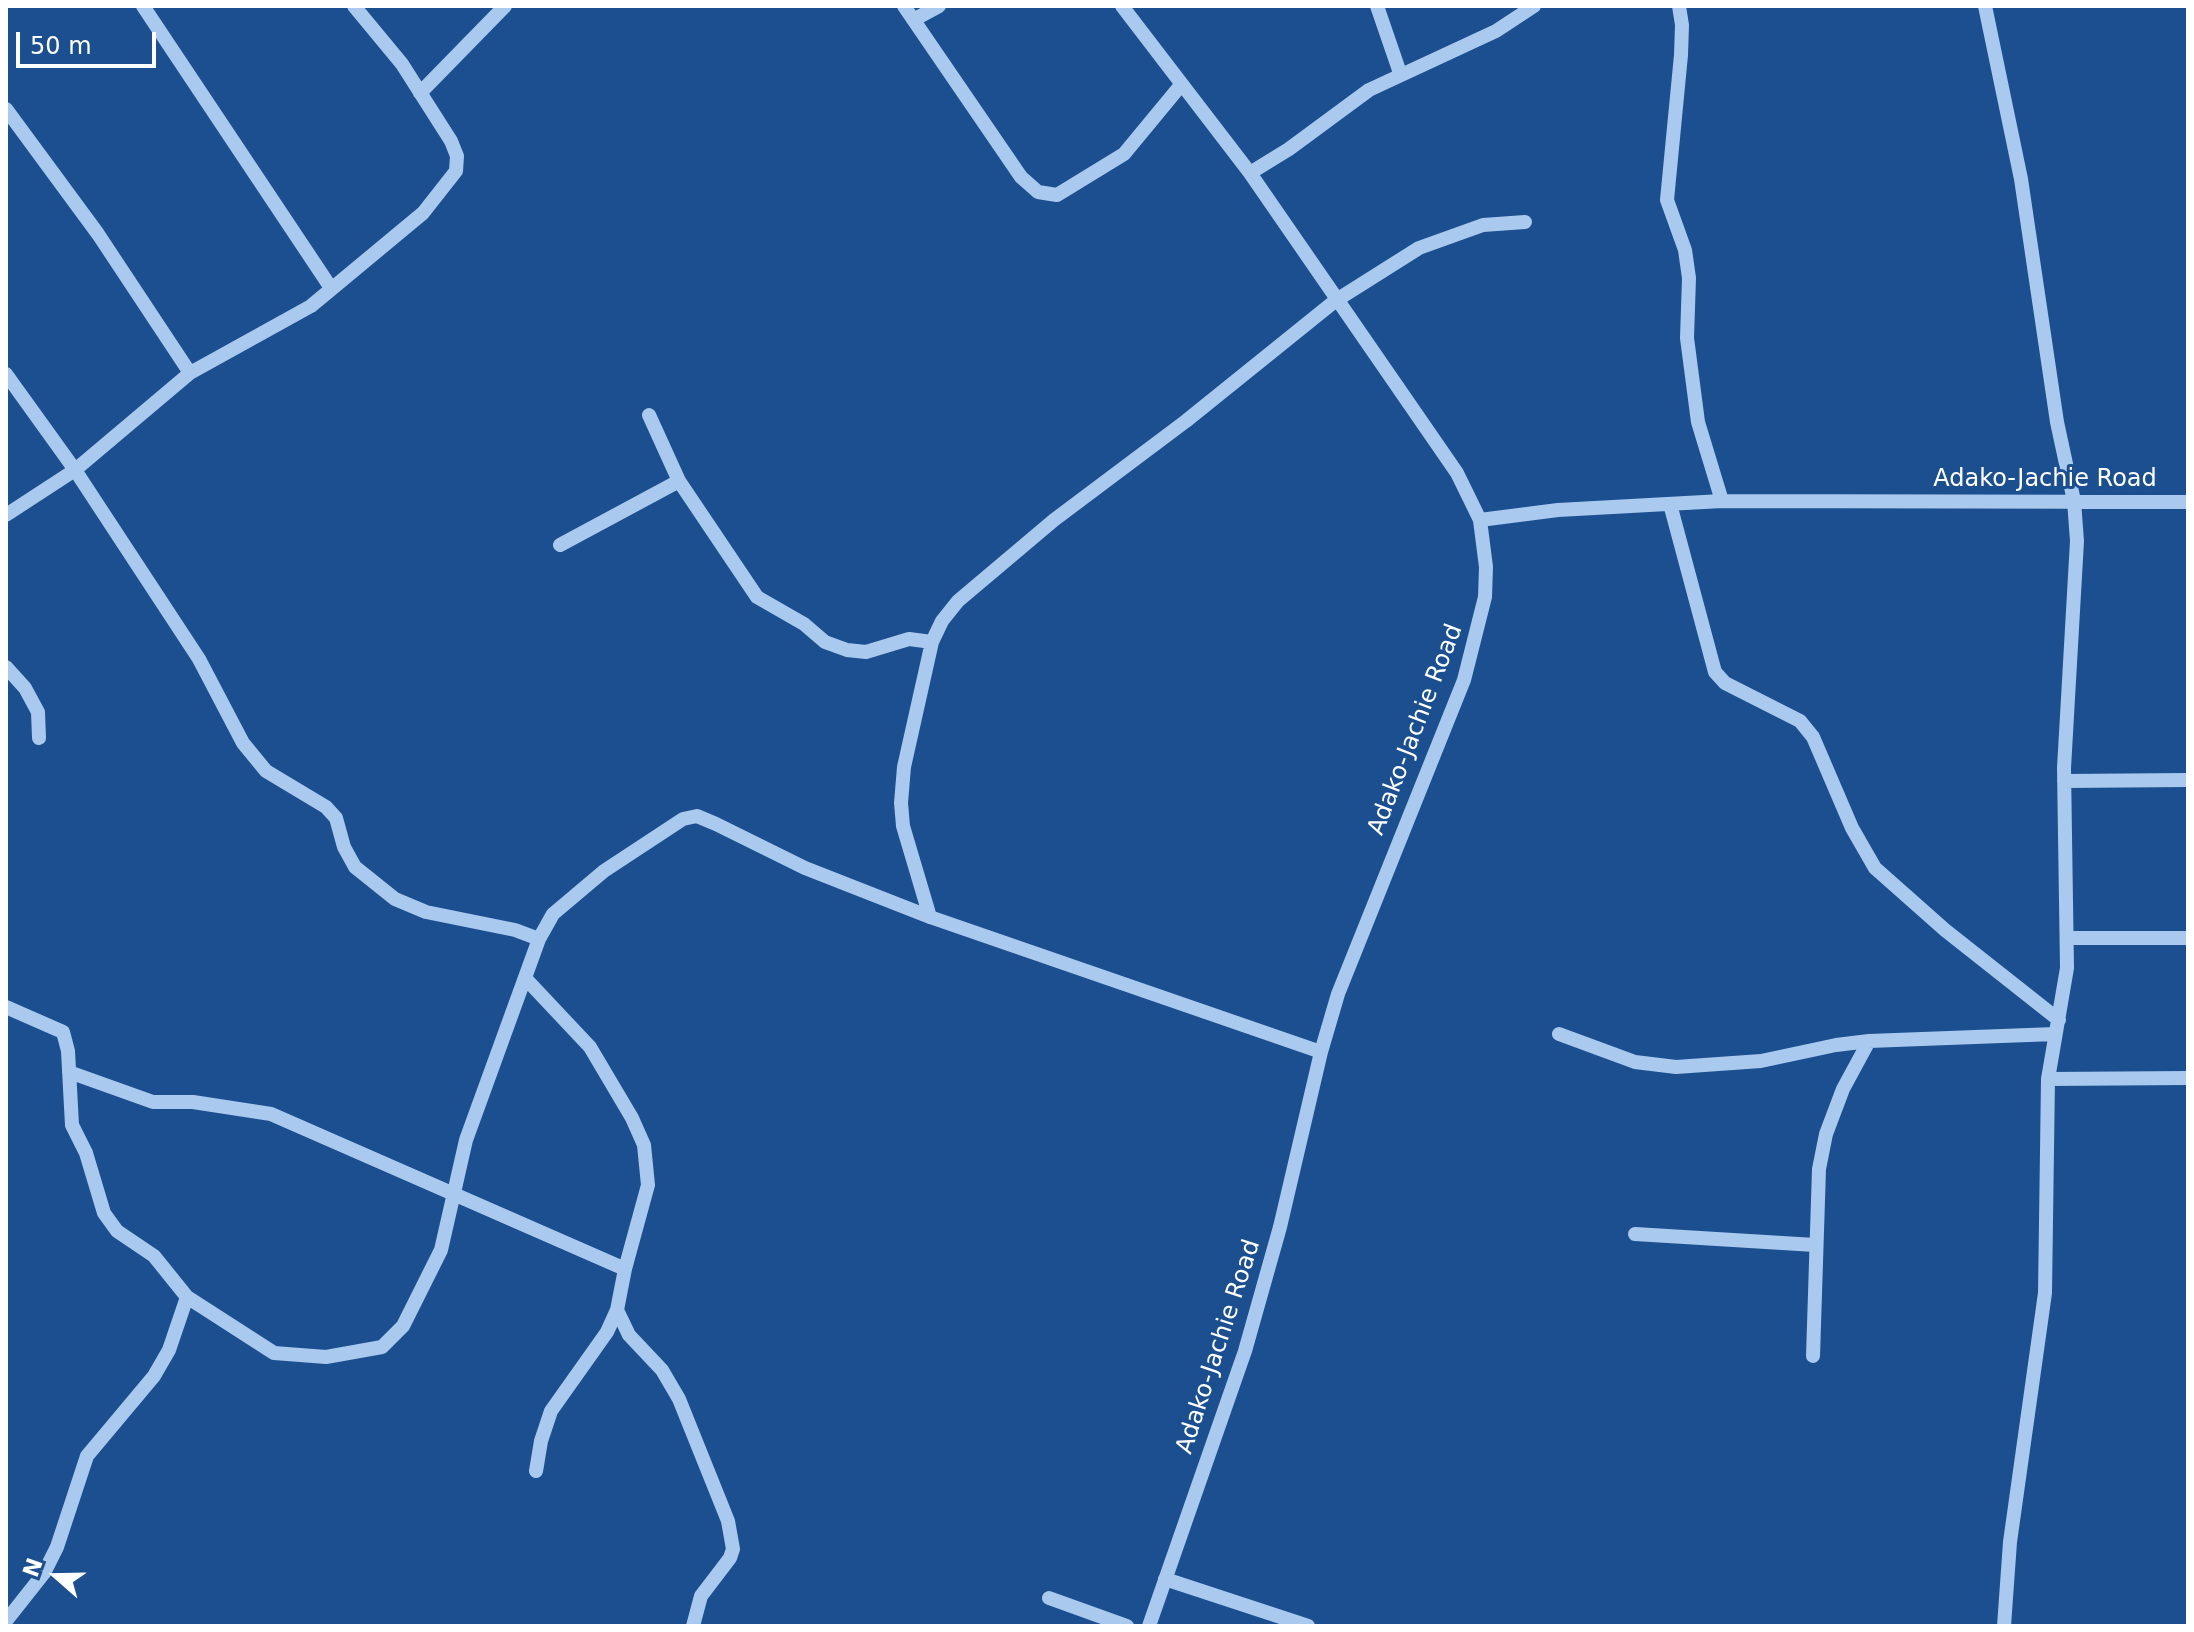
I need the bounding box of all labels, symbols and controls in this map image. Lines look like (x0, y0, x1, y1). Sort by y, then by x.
scale bar (20, 16, 160, 66)
text: 50 m (30, 32, 92, 60)
street label: Adako-Jachie Road (1933, 466, 2157, 494)
street label: Adako-Jachie Road (1362, 620, 1470, 840)
street label: Adako-Jachie Road (1171, 1236, 1267, 1458)
north arrow (16, 1536, 96, 1616)
text: N (18, 1555, 48, 1581)

